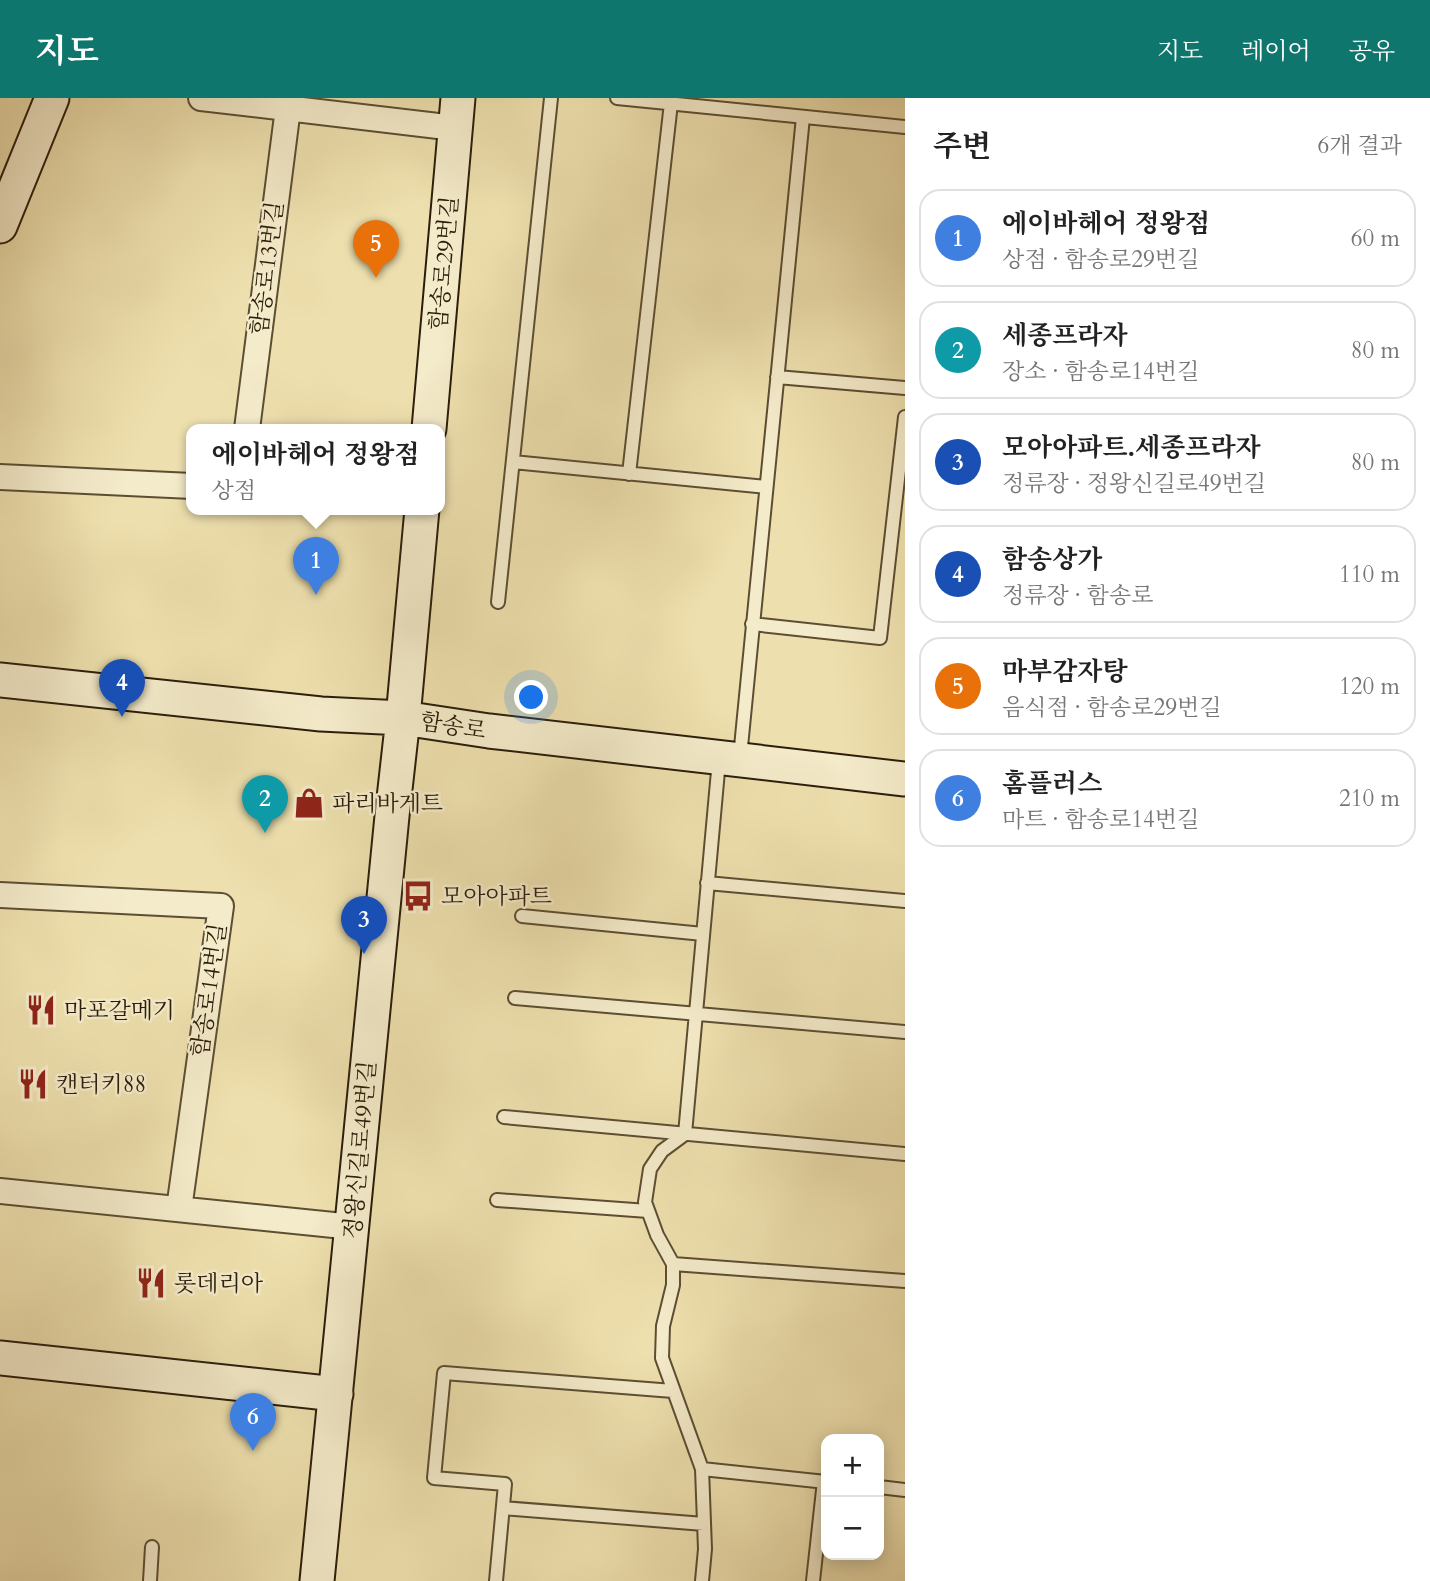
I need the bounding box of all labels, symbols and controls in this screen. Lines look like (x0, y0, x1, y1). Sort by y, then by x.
text: 지도 (35, 29, 99, 74)
text: 지도 (1157, 35, 1203, 68)
text: 레이어 (1241, 35, 1311, 68)
text: 공유 (1349, 35, 1395, 68)
text: 주변 (933, 126, 991, 167)
text: 6개 결과 (1317, 130, 1402, 161)
street label: 함송로29번길 (423, 195, 465, 331)
street label: 함송로13번길 (243, 199, 291, 337)
text: 에이바헤어 정왕점 (1002, 206, 1210, 241)
pin: 5 (353, 220, 399, 278)
text: 1 (952, 223, 964, 254)
text: 60 m (1351, 223, 1400, 254)
text: 상점 · 함송로29번길 (1002, 244, 1199, 275)
text: 세종프라자 (1002, 318, 1128, 353)
text: 2 (952, 335, 964, 366)
text: 80 m (1351, 335, 1400, 366)
text: 장소 · 함송로14번길 (1002, 356, 1199, 387)
popup (186, 424, 445, 515)
text: 모아아파트.세종프라자 (1002, 430, 1261, 465)
text: 에이바헤어 정왕점 (212, 437, 419, 472)
text: 3 (952, 447, 964, 478)
text: 80 m (1351, 447, 1400, 478)
text: 정류장 · 정왕신길로49번길 (1002, 468, 1266, 499)
text: 상점 (212, 475, 256, 506)
pin: 1 (293, 537, 339, 595)
text: 함송상가 (1002, 542, 1102, 577)
text: 4 (952, 559, 964, 590)
text: 110 m (1339, 559, 1400, 590)
text: 정류장 · 함송로 (1002, 580, 1154, 611)
text: 마부감자탕 (1002, 654, 1128, 689)
pin: 4 (99, 659, 145, 717)
text: 5 (952, 671, 964, 702)
text: 120 m (1339, 671, 1400, 702)
your location (514, 680, 548, 714)
text: 음식점 · 함송로29번길 (1002, 692, 1222, 723)
street label: 함송로 (418, 705, 488, 747)
text: 홈플러스 (1002, 766, 1102, 801)
pin: 2 (242, 775, 288, 833)
text: 6 (952, 783, 964, 814)
text: 210 m (1339, 783, 1400, 814)
shop icon: 파리바게트 (292, 786, 326, 820)
place label: 파리바게트 (332, 788, 443, 819)
text: 마트 · 함송로14번길 (1002, 804, 1199, 835)
bus stop icon: 모아아파트 (401, 879, 435, 913)
place label: 모아아파트 (441, 881, 552, 912)
pin: 3 (341, 896, 387, 954)
street label: 함송로14번길 (184, 921, 234, 1059)
restaurant icon: 마포갈메기 (24, 993, 58, 1027)
place label: 마포갈메기 (64, 995, 175, 1026)
street label: 정왕신길로49번길 (337, 1059, 383, 1241)
restaurant icon: 캔터키88 (16, 1067, 50, 1101)
place label: 캔터키88 (56, 1069, 146, 1100)
restaurant icon: 롯데리아 (134, 1266, 168, 1300)
place label: 롯데리아 (174, 1268, 264, 1299)
pin: 6 (230, 1393, 276, 1451)
map controls (821, 1434, 884, 1560)
button: + (821, 1434, 884, 1497)
button: − (821, 1497, 884, 1560)

